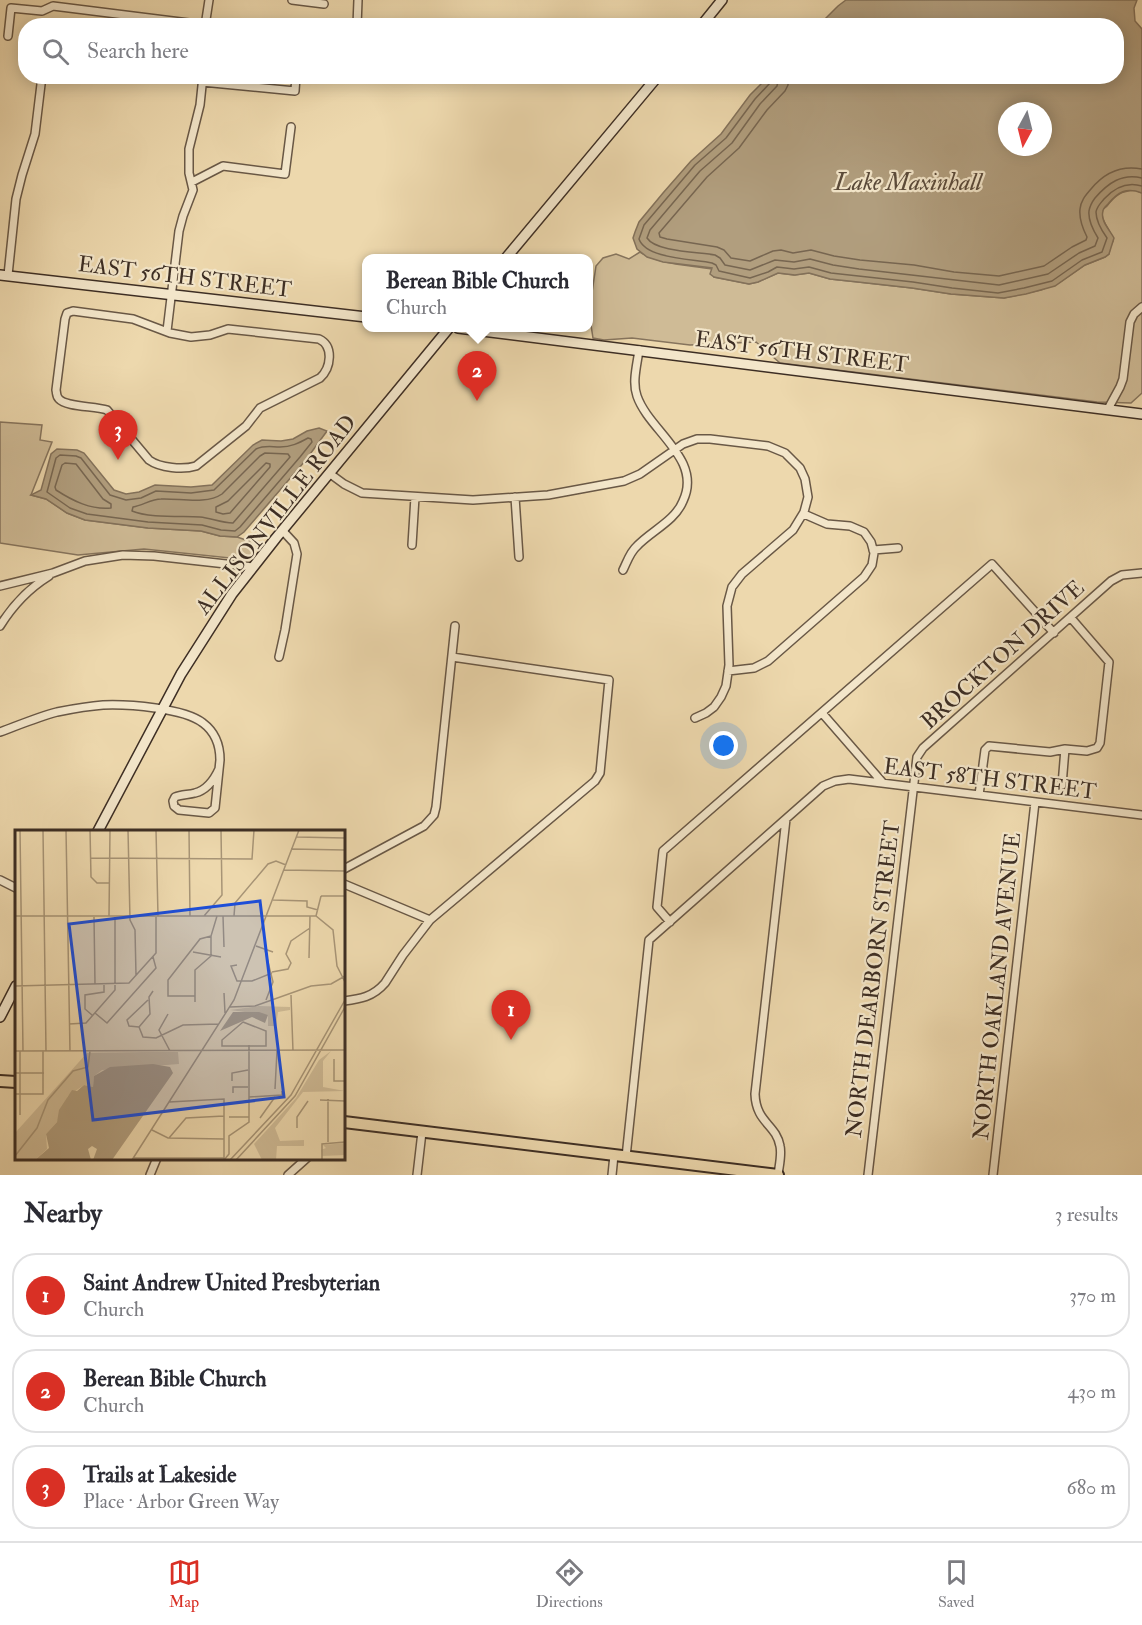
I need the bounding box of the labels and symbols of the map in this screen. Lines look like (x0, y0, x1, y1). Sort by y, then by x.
north arrow (998, 102, 1052, 156)
water label: Lake Maxinhall (833, 167, 984, 198)
street label: EAST 56TH STREET (76, 250, 294, 304)
street label: EAST 56TH STREET (693, 325, 911, 379)
pin: 2 (458, 352, 496, 401)
street label: ALLISONVILLE ROAD (188, 409, 362, 621)
pin: 3 (98, 410, 138, 460)
street label: BROCKTON DRIVE (915, 574, 1090, 736)
your location (709, 731, 738, 760)
street label: EAST 58TH STREET (882, 752, 1099, 806)
street label: NORTH DEARBORN STREET (840, 818, 906, 1139)
inset map (15, 830, 345, 1160)
street label: NORTH OAKLAND AVENUE (967, 831, 1027, 1141)
pin: 1 (492, 990, 530, 1040)

